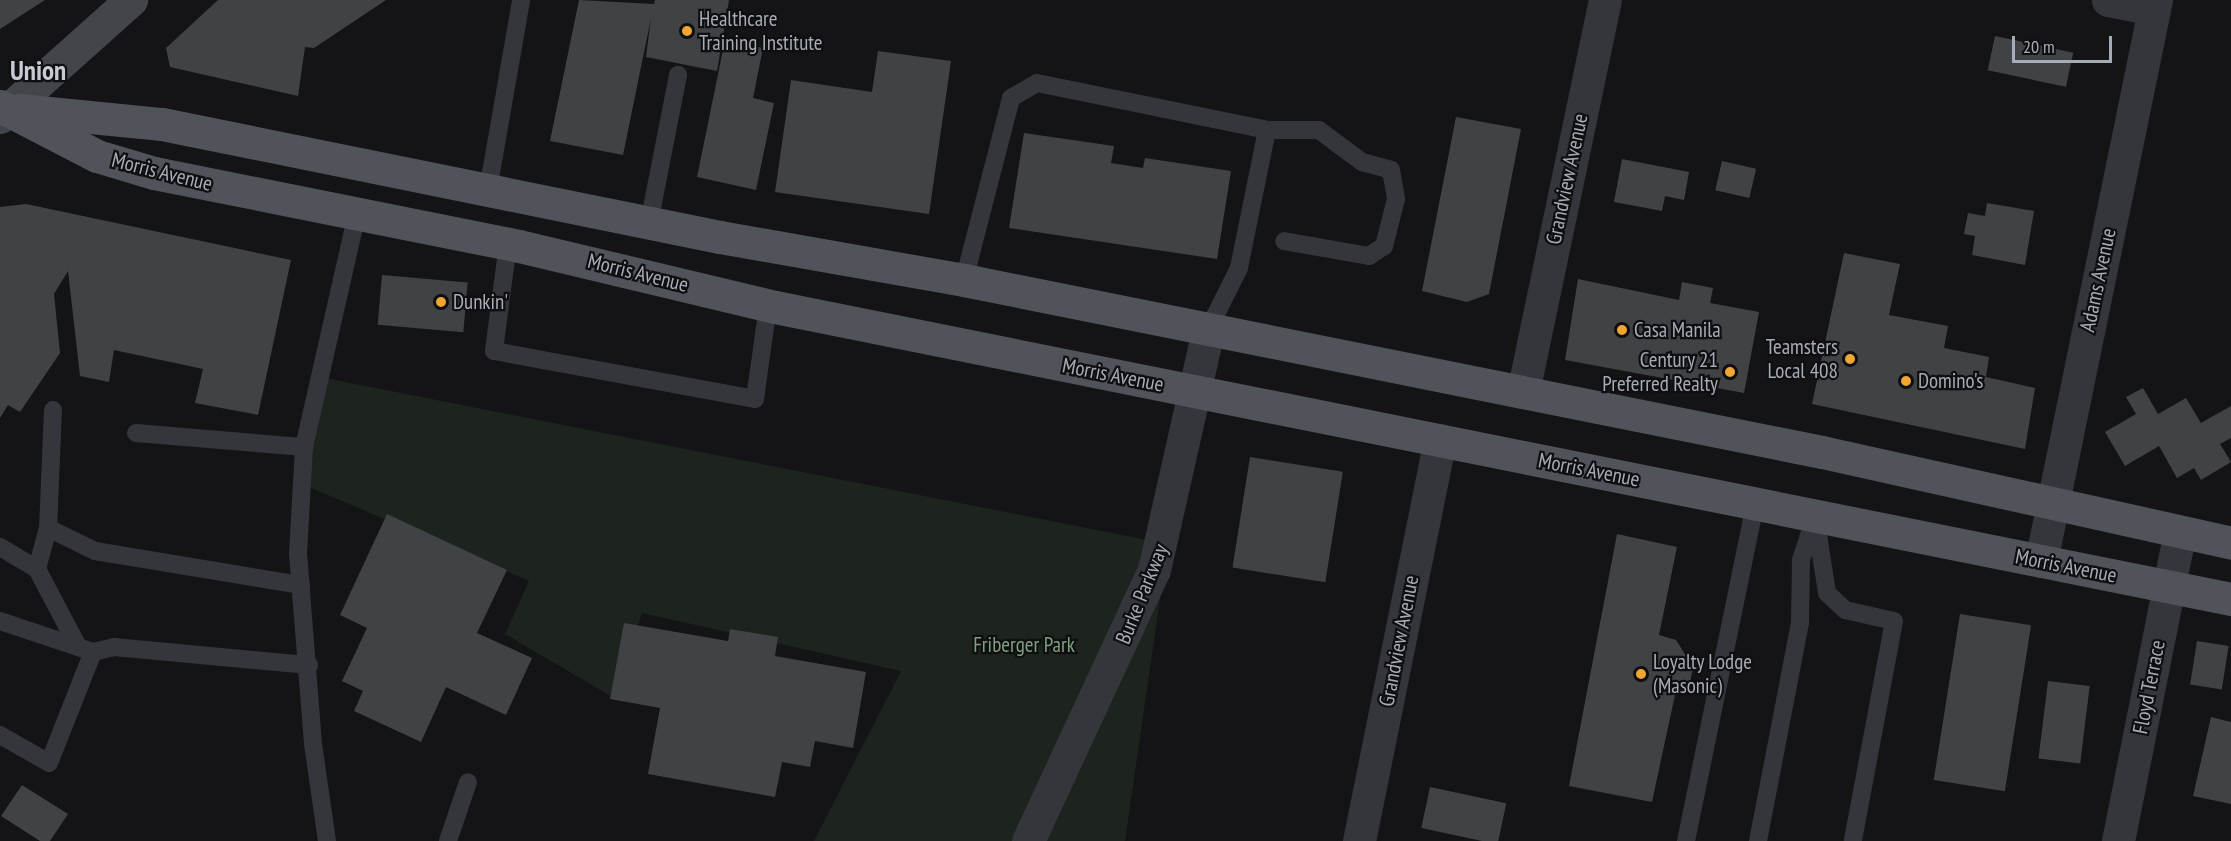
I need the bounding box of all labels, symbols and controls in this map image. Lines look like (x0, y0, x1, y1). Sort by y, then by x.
place label: Healthcare Training Institute (699, 6, 823, 56)
marker: Healthcare Training Institute (680, 24, 694, 38)
scale bar (2015, 24, 2116, 62)
text: 20 m (2023, 35, 2055, 58)
district label: Union (10, 55, 66, 87)
street label: Grandview Avenue (1541, 111, 1593, 247)
street label: Morris Avenue (109, 147, 215, 197)
street label: Adams Avenue (2075, 226, 2121, 334)
street label: Morris Avenue (585, 248, 691, 298)
place label: Dunkin' (453, 289, 508, 315)
marker: Dunkin' (434, 295, 448, 309)
place label: Casa Manila (1634, 317, 1721, 343)
marker: Casa Manila (1615, 323, 1629, 337)
place label: Teamsters Local 408 (1766, 334, 1838, 384)
place label: Century 21 Preferred Realty (1602, 347, 1718, 397)
marker: Teamsters Local 408 (1843, 352, 1857, 366)
street label: Morris Avenue (1060, 353, 1166, 397)
marker: Century 21 Preferred Realty (1723, 365, 1737, 379)
place label: Domino's (1918, 368, 1983, 394)
marker: Domino's (1899, 374, 1913, 388)
street label: Morris Avenue (1536, 448, 1642, 492)
street label: Burke Parkway (1111, 540, 1173, 648)
street label: Morris Avenue (2013, 544, 2119, 588)
street label: Grandview Avenue (1374, 573, 1424, 709)
park label: Friberger Park (973, 632, 1075, 658)
street label: Floyd Terrace (2128, 638, 2170, 736)
place label: Loyalty Lodge (Masonic) (1653, 649, 1753, 699)
marker: Loyalty Lodge (Masonic) (1634, 667, 1648, 681)

